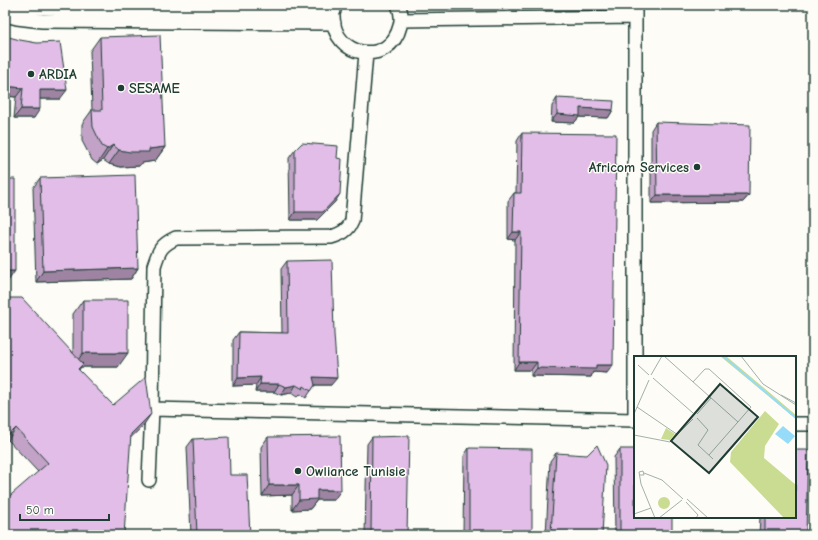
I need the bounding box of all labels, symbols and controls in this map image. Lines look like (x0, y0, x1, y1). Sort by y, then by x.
place label: ARDIA (39, 66, 77, 83)
marker: ARDIA (26, 69, 36, 79)
place label: SESAME (129, 80, 181, 97)
marker: SESAME (116, 83, 126, 93)
place label: Africom Services (589, 159, 689, 176)
marker: Africom Services (692, 162, 702, 172)
inset map (634, 356, 796, 518)
place label: Owliance Tunisie (306, 463, 405, 480)
marker: Owliance Tunisie (293, 466, 303, 476)
scale bar (20, 496, 109, 522)
text: 50 m (26, 503, 54, 517)

